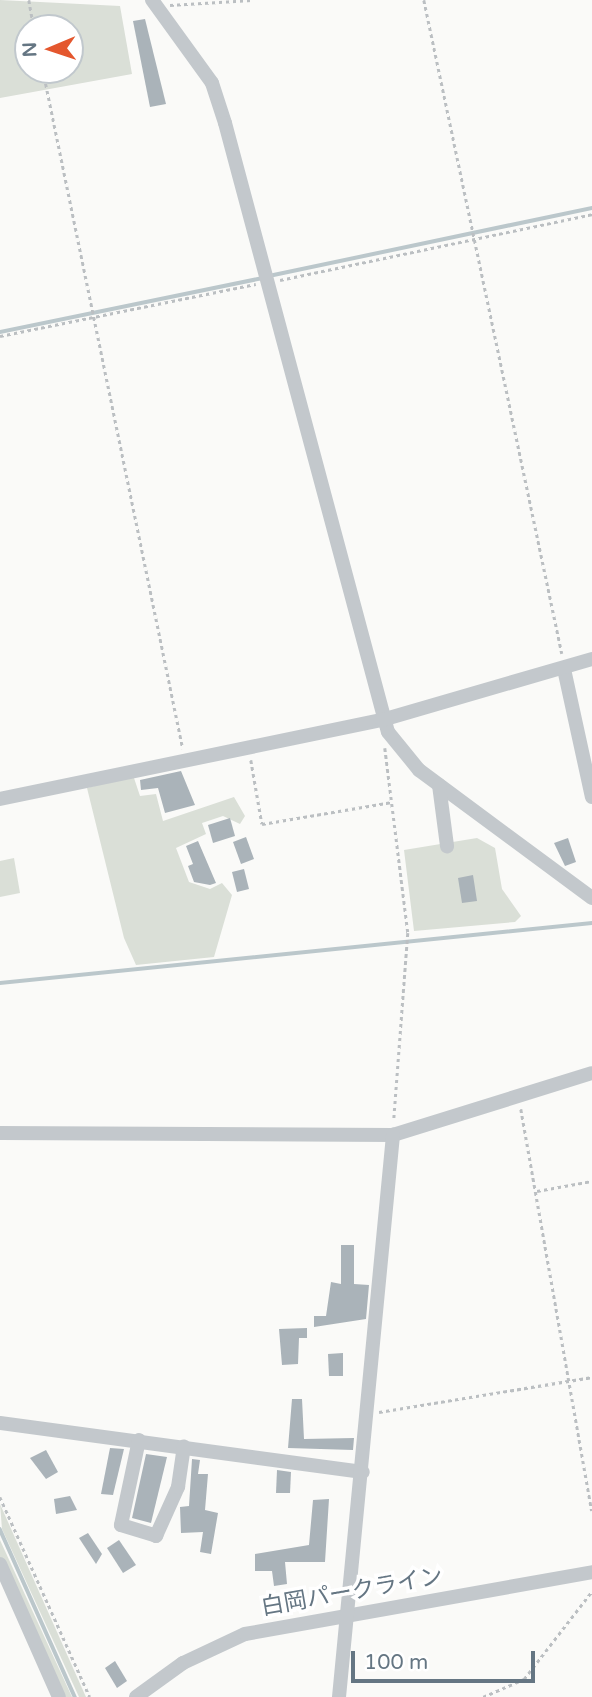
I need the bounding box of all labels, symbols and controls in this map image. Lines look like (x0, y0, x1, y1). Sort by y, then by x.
north arrow (14, 14, 84, 84)
text: N (19, 42, 41, 58)
street label: 白岡パークライン (259, 1562, 445, 1622)
scale bar (354, 1638, 538, 1682)
text: 100 m (364, 1650, 428, 1675)

